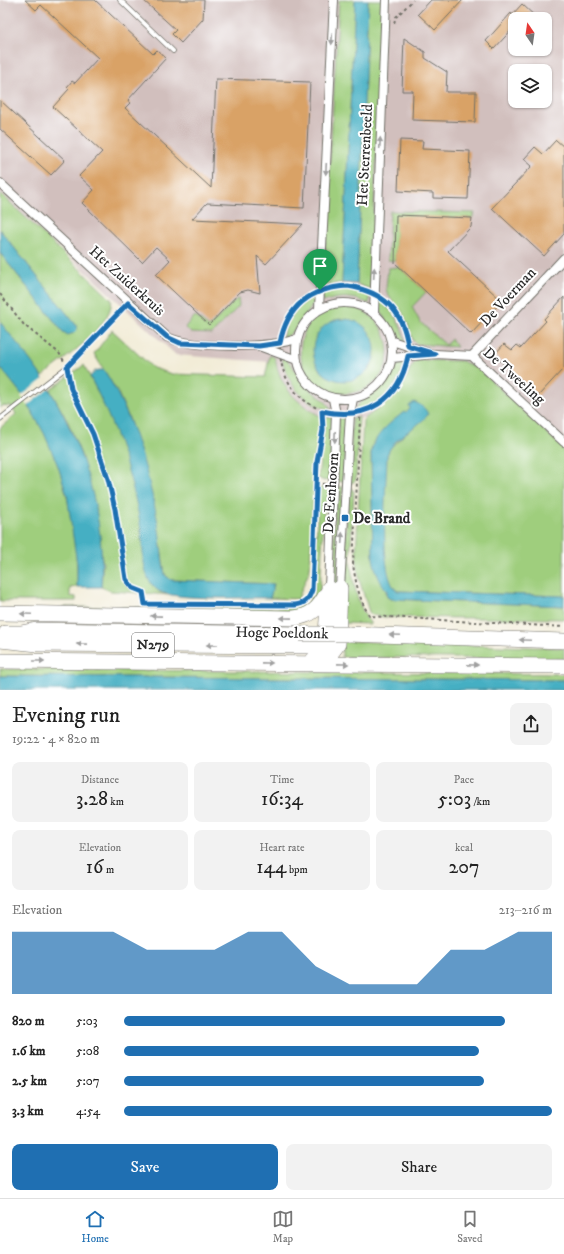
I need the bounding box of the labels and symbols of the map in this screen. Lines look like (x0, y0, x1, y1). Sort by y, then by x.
north arrow (508, 12, 552, 56)
one-way arrow (329, 33, 336, 45)
street label: Het Sterrenbeeld (353, 103, 377, 206)
one-way arrow (377, 136, 383, 149)
one-way arrow (323, 163, 330, 175)
street label: Het Zuiderkruis (85, 242, 169, 320)
pin (303, 249, 337, 290)
street label: De Voerman (476, 263, 540, 330)
one-way arrow (371, 266, 377, 279)
street label: De Tweeling (479, 343, 550, 409)
one-way arrow (332, 431, 338, 444)
street label: De Eenhoorn (319, 452, 343, 534)
place label: De Brand (353, 509, 411, 528)
marker: De Brand (340, 513, 350, 523)
one-way arrow (339, 531, 345, 544)
one-way arrow (19, 611, 32, 617)
one-way arrow (149, 613, 162, 619)
one-way arrow (279, 615, 292, 621)
street label: Hoge Poeldonk (235, 623, 329, 643)
one-way arrow (388, 632, 401, 638)
road number: N279 (132, 633, 174, 657)
one-way arrow (519, 636, 531, 643)
one-way arrow (75, 641, 88, 647)
one-way arrow (205, 642, 218, 648)
one-way arrow (33, 658, 46, 664)
one-way arrow (261, 660, 274, 666)
one-way arrow (337, 661, 350, 667)
one-way arrow (467, 662, 480, 668)

